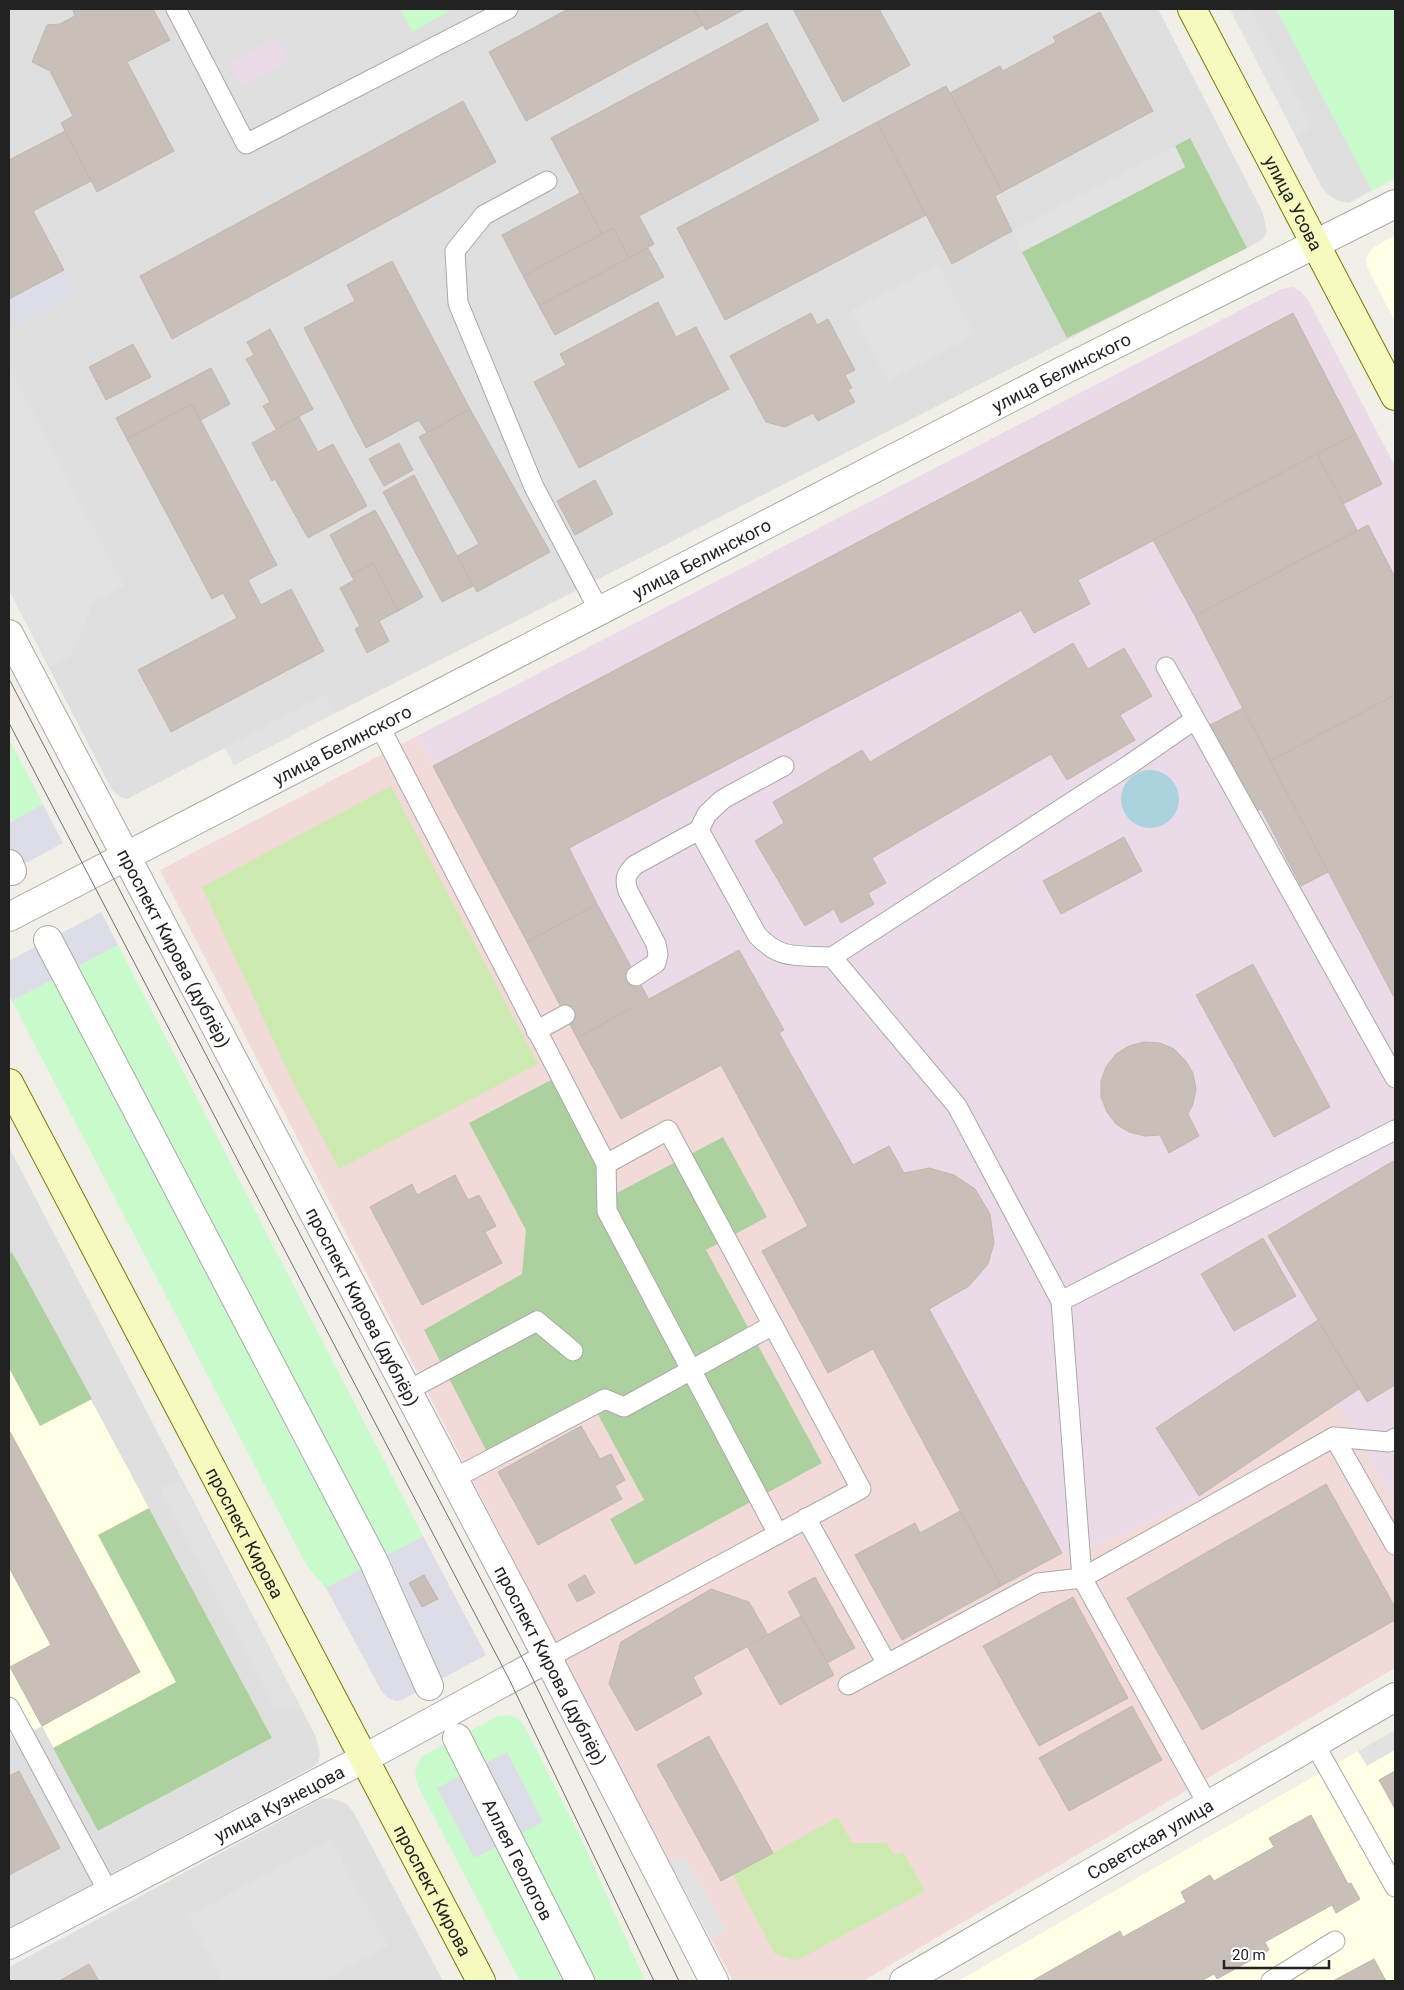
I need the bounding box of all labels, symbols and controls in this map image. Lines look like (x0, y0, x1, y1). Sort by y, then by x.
street label: улица Усова (1260, 152, 1327, 254)
street label: улица Белинского (988, 328, 1134, 416)
street label: улица Белинского (629, 513, 774, 602)
street label: улица Белинского (269, 700, 415, 789)
street label: проспект Кирова (дублёр) (113, 845, 235, 1052)
street label: проспект Кирова (дублёр) (302, 1204, 424, 1410)
street label: проспект Кирова (202, 1464, 288, 1602)
street label: проспект Кирова (дублёр) (491, 1562, 611, 1769)
street label: улица Кузнецова (211, 1760, 348, 1846)
street label: Советская улица (1083, 1794, 1217, 1884)
street label: Аллея Геологов (479, 1795, 558, 1924)
street label: проспект Кирова (390, 1821, 476, 1959)
scale bar (1224, 1938, 1329, 1970)
text: 20 m (1232, 1946, 1266, 1964)

